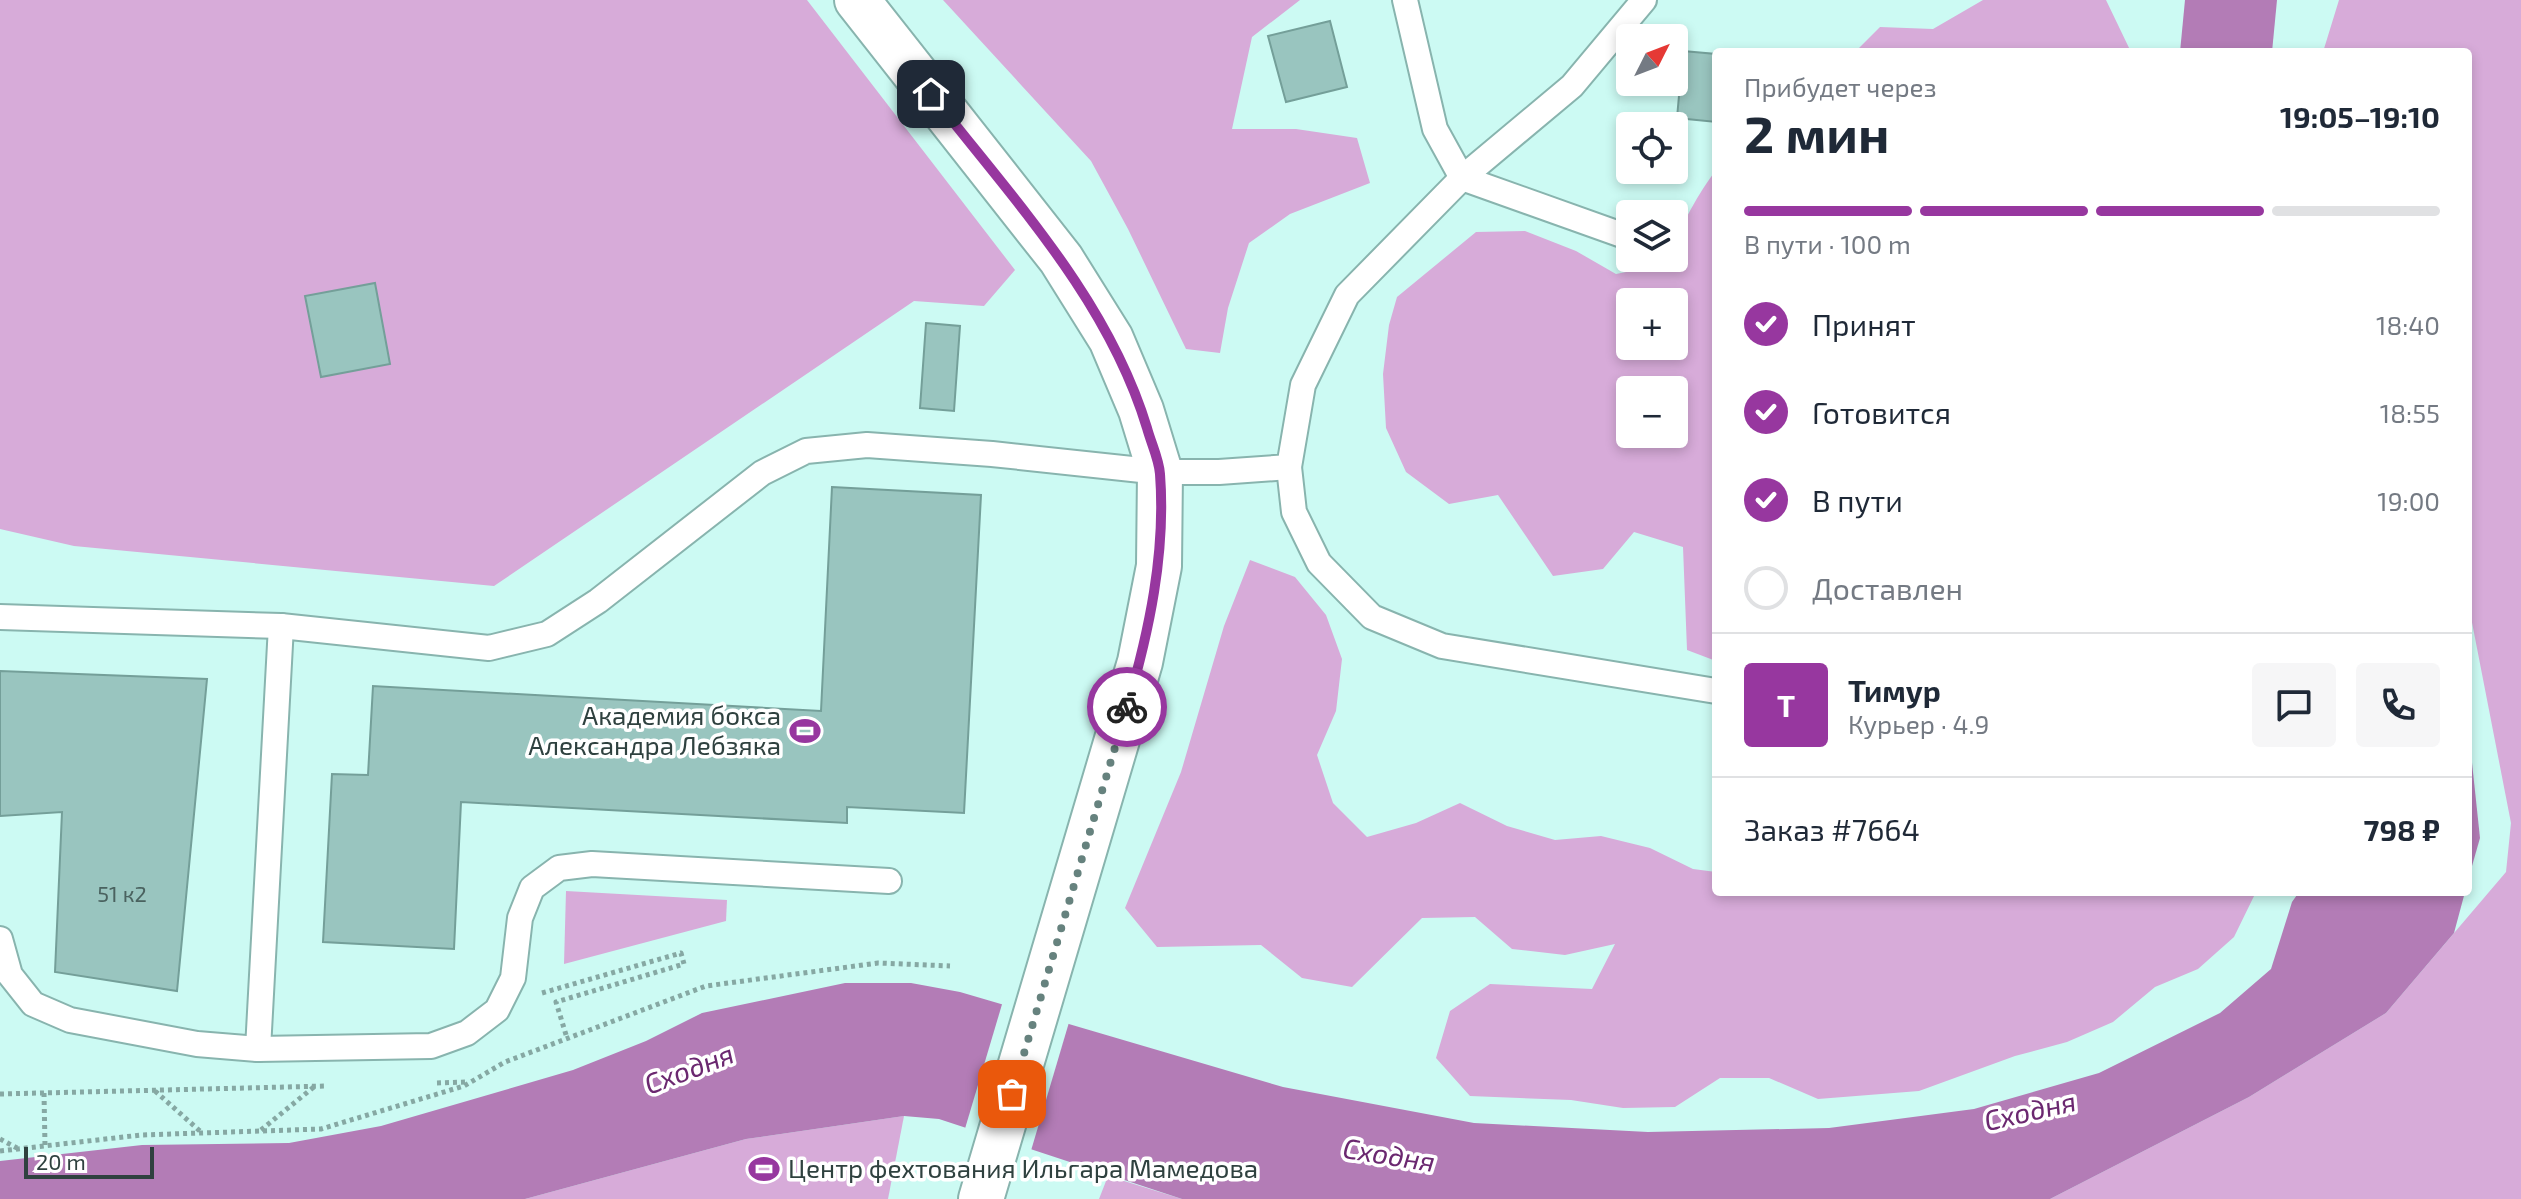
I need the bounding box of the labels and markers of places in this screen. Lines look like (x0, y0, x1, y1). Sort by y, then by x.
pin (897, 60, 965, 128)
place label: Академия бокса Александра Лебзяка (528, 699, 781, 760)
sports icon: Академия бокса Александра Лебзяка (788, 714, 822, 748)
pin (978, 1060, 1046, 1128)
sports icon: Центр фехтования Ильгара Мамедова (747, 1152, 781, 1186)
place label: Центр фехтования Ильгара Мамедова (788, 1152, 1258, 1183)

